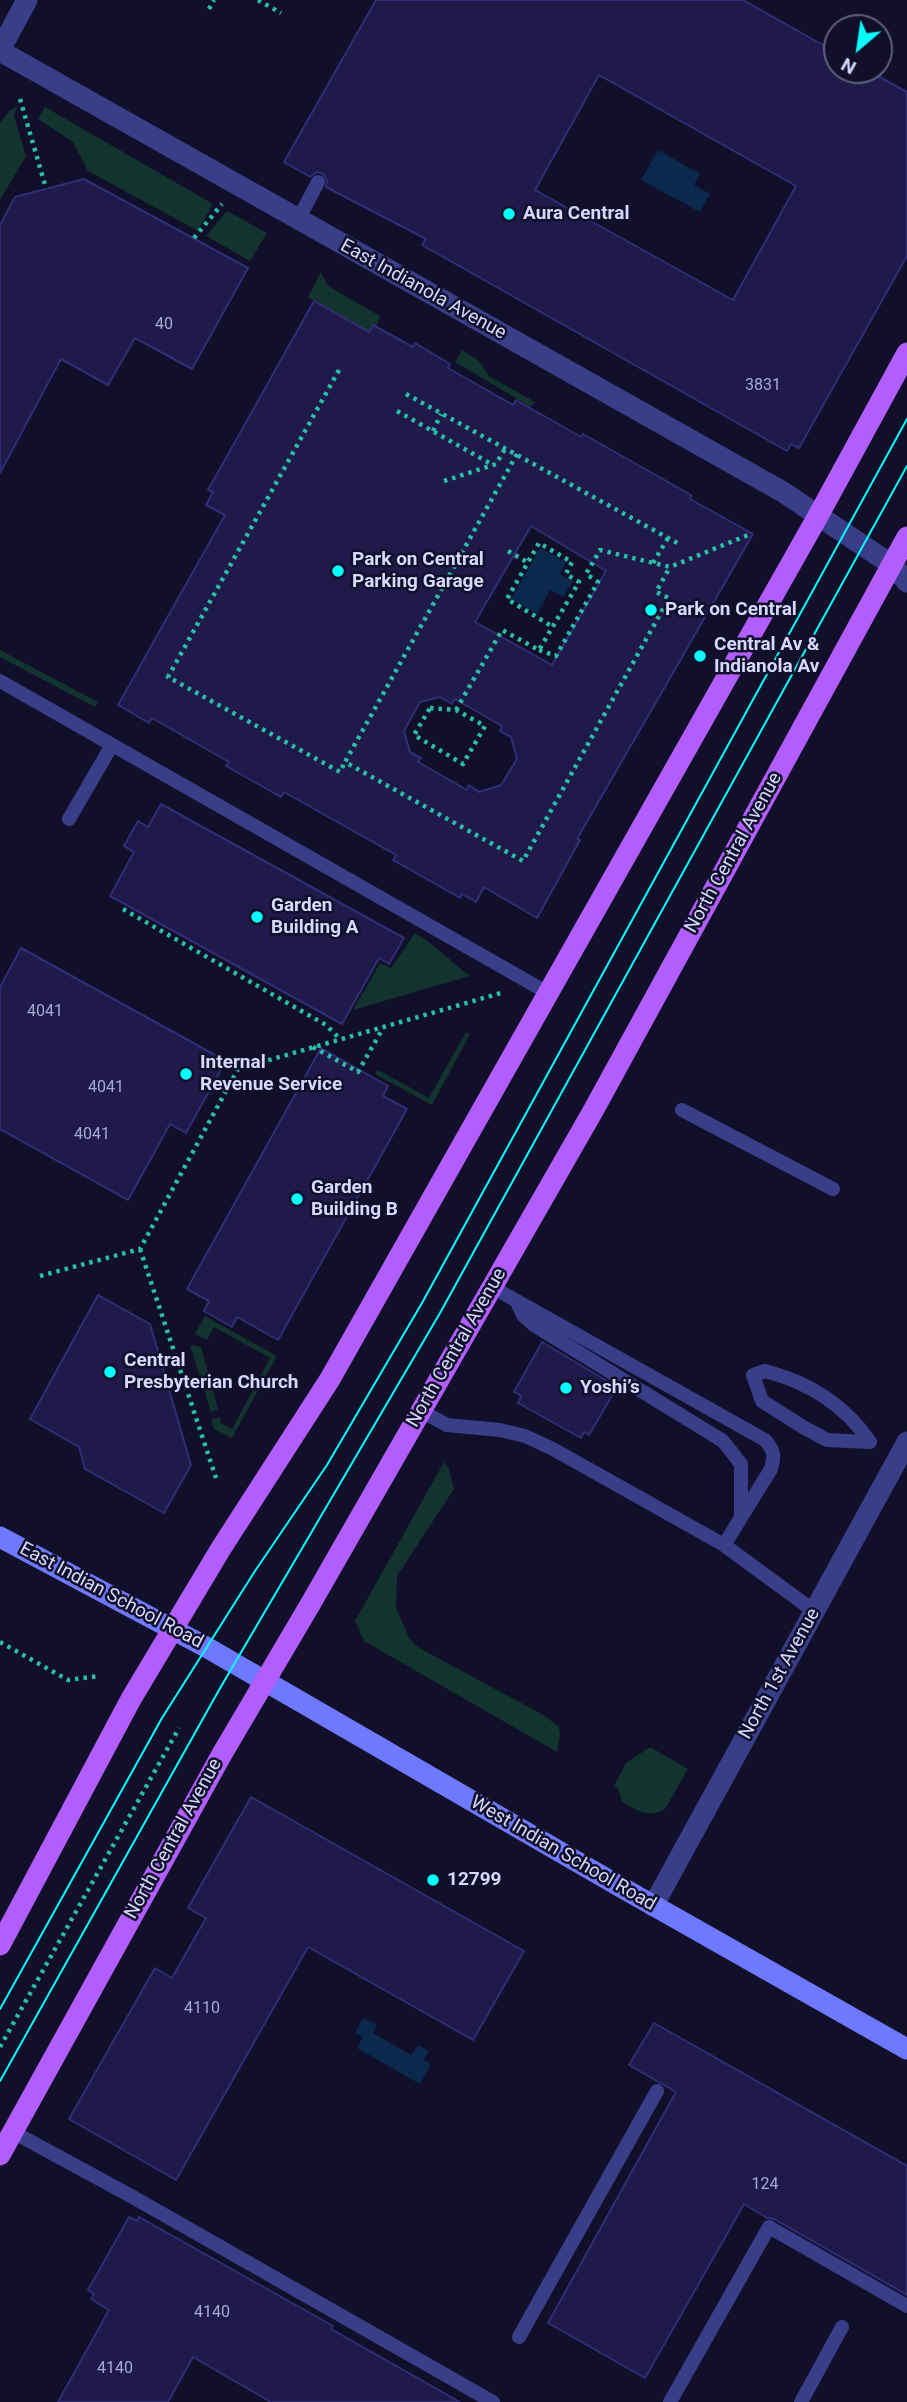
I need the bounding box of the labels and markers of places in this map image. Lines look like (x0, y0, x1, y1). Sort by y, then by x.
place label: Aura Central (523, 203, 629, 225)
marker: Aura Central (501, 206, 517, 222)
place label: Park on Central Parking Garage (352, 549, 484, 593)
marker: Park on Central Parking Garage (330, 563, 346, 579)
place label: Park on Central (665, 599, 797, 621)
marker: Park on Central (643, 602, 659, 618)
place label: Central Av & Indianola Av (714, 634, 819, 678)
marker: Central Av & Indianola Av (692, 648, 708, 664)
place label: Garden Building A (271, 895, 359, 939)
marker: Garden Building A (249, 909, 265, 925)
place label: Internal Revenue Service (200, 1052, 342, 1096)
marker: Internal Revenue Service (178, 1066, 194, 1082)
place label: Garden Building B (311, 1177, 398, 1221)
marker: Garden Building B (289, 1191, 305, 1207)
place label: Central Presbyterian Church (124, 1350, 298, 1394)
marker: Central Presbyterian Church (102, 1364, 118, 1380)
place label: Yoshi’s (580, 1377, 640, 1399)
marker: Yoshi’s (558, 1380, 574, 1396)
place label: 12799 (447, 1869, 502, 1891)
marker: 12799 (425, 1872, 441, 1888)

